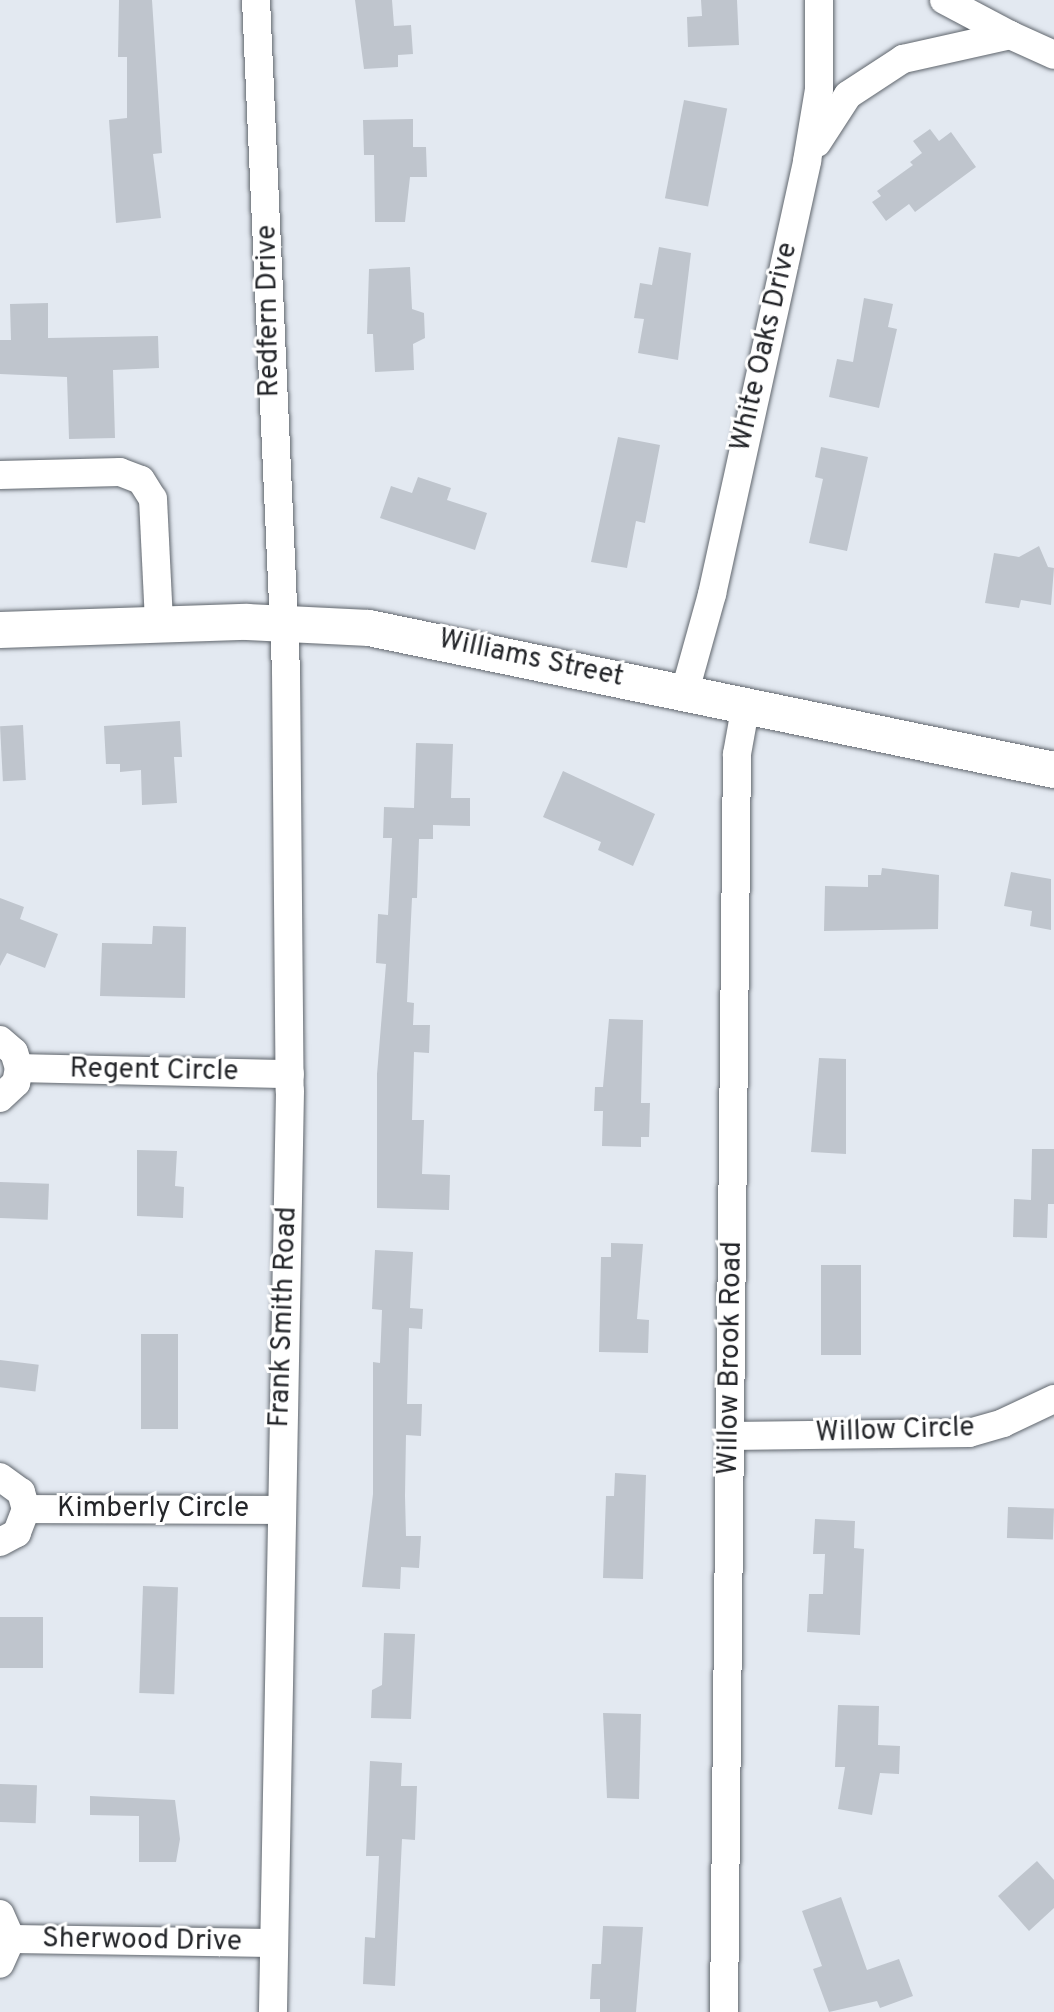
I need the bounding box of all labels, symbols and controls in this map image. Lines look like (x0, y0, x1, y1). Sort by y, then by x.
street label: Redfern Drive (251, 224, 287, 398)
street label: White Oaks Drive (725, 239, 805, 455)
street label: Williams Street (436, 623, 626, 695)
street label: Regent Circle (69, 1053, 239, 1089)
street label: Frank Smith Road (263, 1206, 305, 1428)
street label: Willow Brook Road (712, 1241, 750, 1475)
street label: Willow Circle (815, 1411, 975, 1451)
street label: Kimberly Circle (57, 1492, 249, 1526)
street label: Sherwood Drive (42, 1922, 242, 1960)

